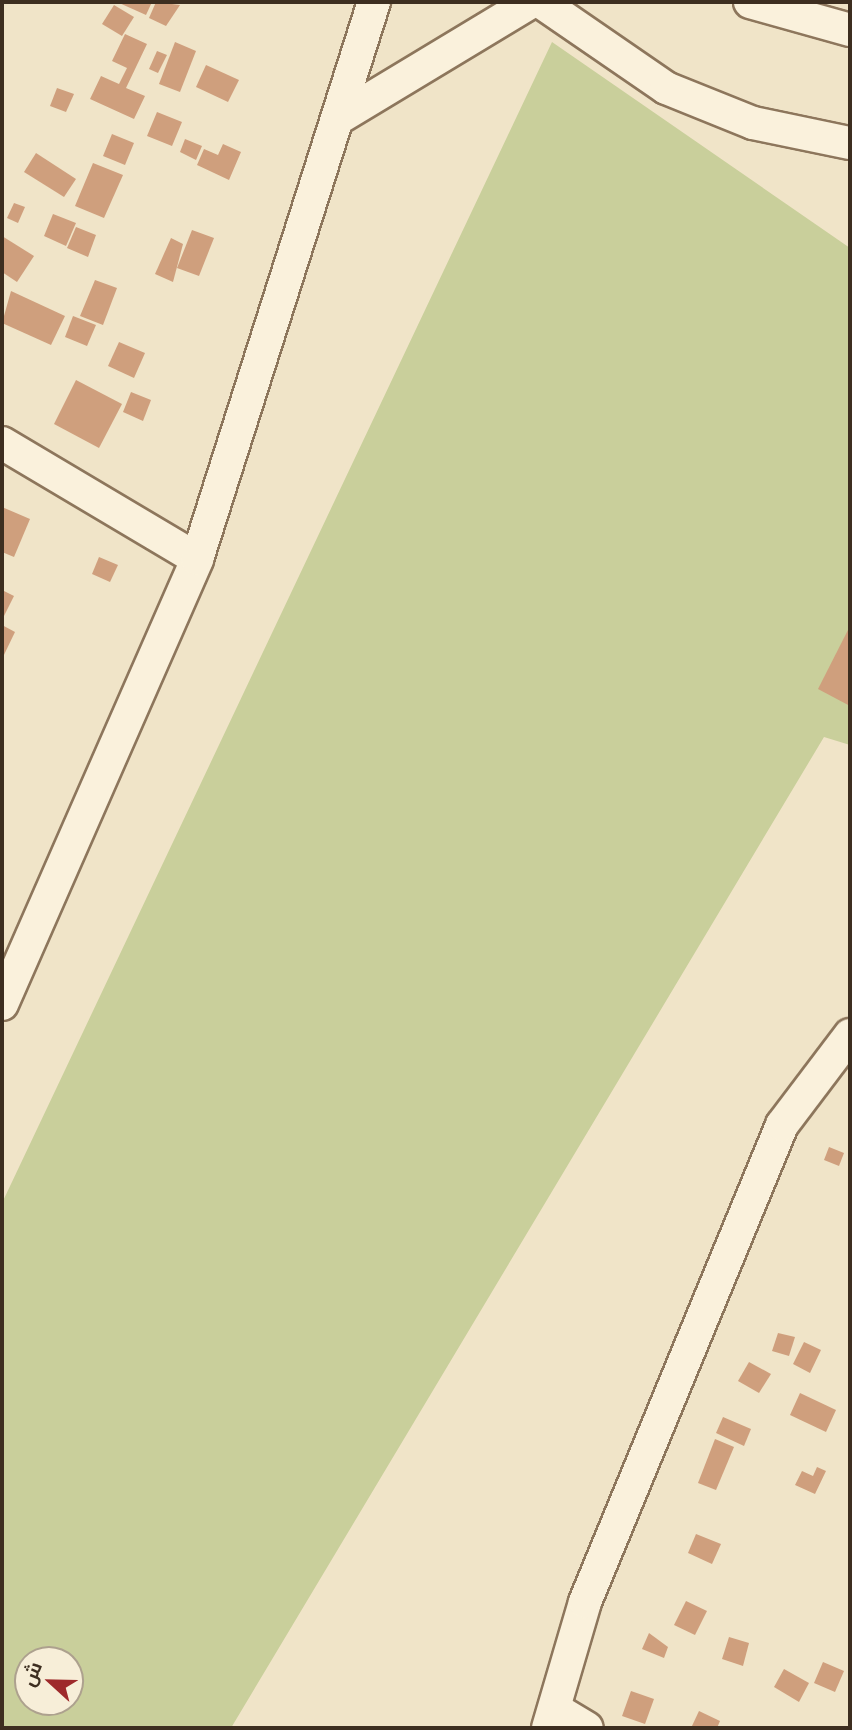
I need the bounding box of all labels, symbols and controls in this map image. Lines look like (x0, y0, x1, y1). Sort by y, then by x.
north arrow (14, 1646, 84, 1716)
text: ش (15, 1658, 48, 1690)

